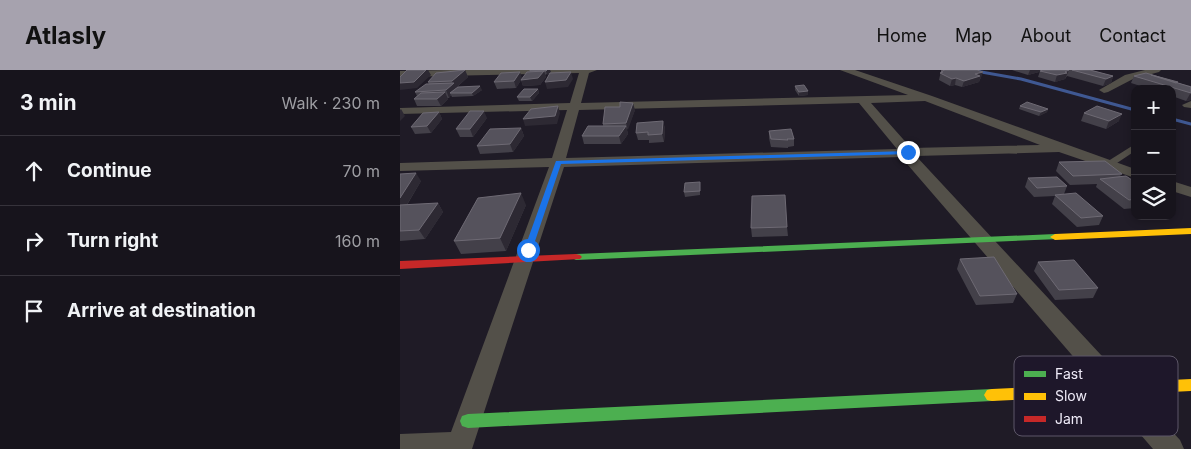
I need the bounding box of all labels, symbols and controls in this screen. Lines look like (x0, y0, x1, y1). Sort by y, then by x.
text: Atlasly (25, 21, 106, 50)
text: Home (877, 25, 927, 46)
text: Map (955, 25, 992, 46)
text: About (1020, 25, 1071, 46)
text: Contact (1099, 25, 1166, 46)
map controls (1131, 85, 1176, 220)
button: + (1131, 85, 1176, 130)
text: 3 min (20, 90, 76, 115)
text: Walk · 230 m (282, 93, 380, 113)
button: − (1131, 130, 1176, 175)
route end (897, 141, 920, 164)
icon: ahead (20, 157, 48, 185)
text: Continue (67, 159, 152, 182)
text: 70 m (343, 161, 380, 181)
button: layers (1131, 175, 1176, 220)
icon: right (20, 227, 48, 255)
text: Turn right (67, 229, 158, 252)
text: 160 m (335, 231, 380, 251)
route start (517, 239, 540, 262)
icon: arrive (20, 297, 48, 325)
text: Arrive at destination (67, 299, 256, 322)
legend (1014, 356, 1178, 436)
text: Fast (1055, 365, 1083, 382)
text: Slow (1055, 387, 1087, 404)
text: Jam (1055, 410, 1083, 427)

